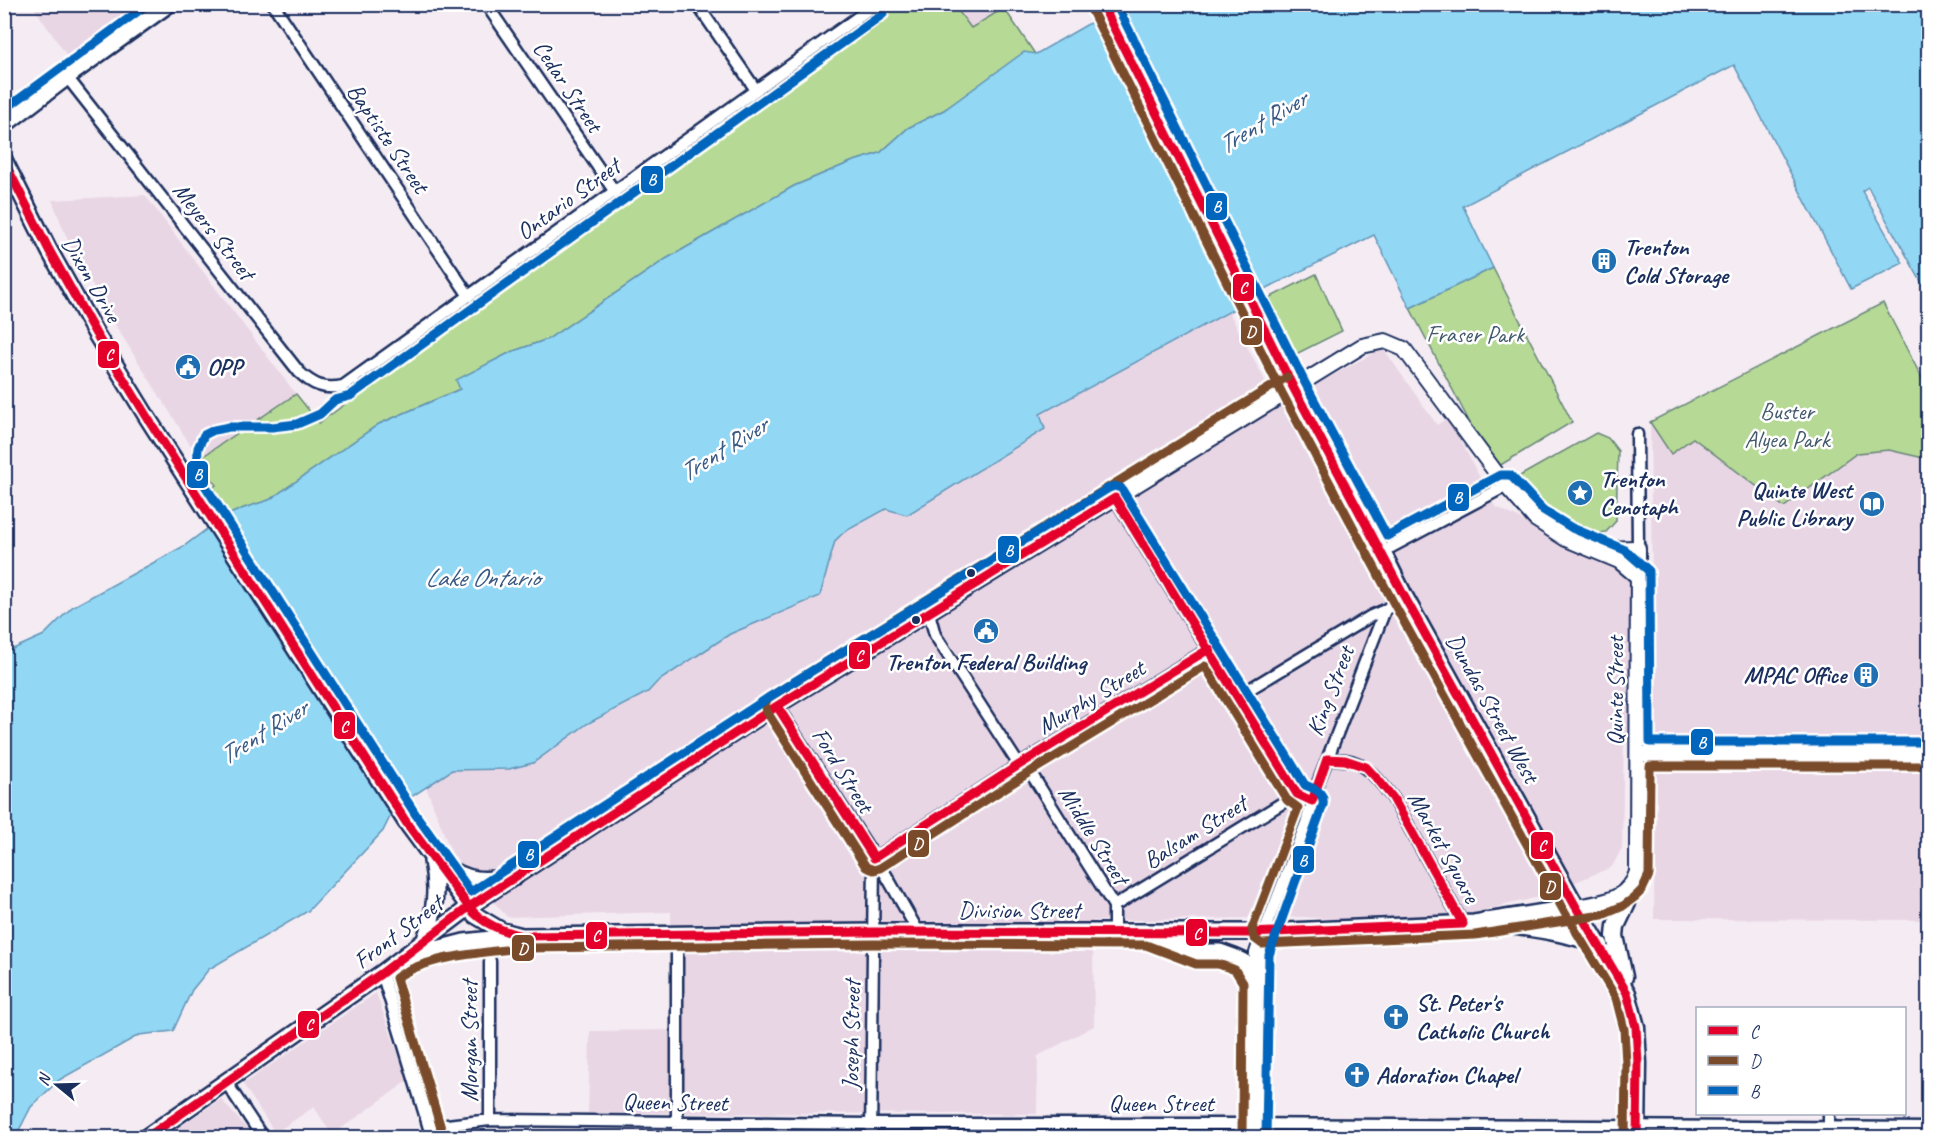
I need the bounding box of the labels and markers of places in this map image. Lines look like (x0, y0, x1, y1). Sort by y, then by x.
place label: Trenton Cold Storage (1624, 232, 1730, 290)
building icon: Trenton Cold Storage (1589, 246, 1619, 276)
public building icon: OPP (173, 352, 203, 382)
place label: OPP (207, 352, 245, 382)
place label: Trenton Cenotaph (1600, 464, 1679, 522)
place label: Quinte West Public Library (1736, 475, 1855, 533)
place icon: Trenton Cenotaph (1565, 478, 1595, 508)
library icon: Quinte West Public Library (1857, 489, 1887, 519)
unlabelled marker (965, 567, 977, 579)
unlabelled marker (910, 614, 922, 626)
public building icon: Trenton Federal Building (971, 616, 1001, 646)
place label: Trenton Federal Building (886, 647, 1088, 677)
place label: MPAC Office (1744, 660, 1848, 690)
building icon: MPAC Office (1851, 660, 1881, 690)
place label: St. Peter's Catholic Church (1416, 988, 1550, 1046)
church icon: St. Peter's Catholic Church (1381, 1002, 1411, 1032)
church icon: Adoration Chapel (1342, 1060, 1372, 1090)
place label: Adoration Chapel (1376, 1060, 1522, 1090)

